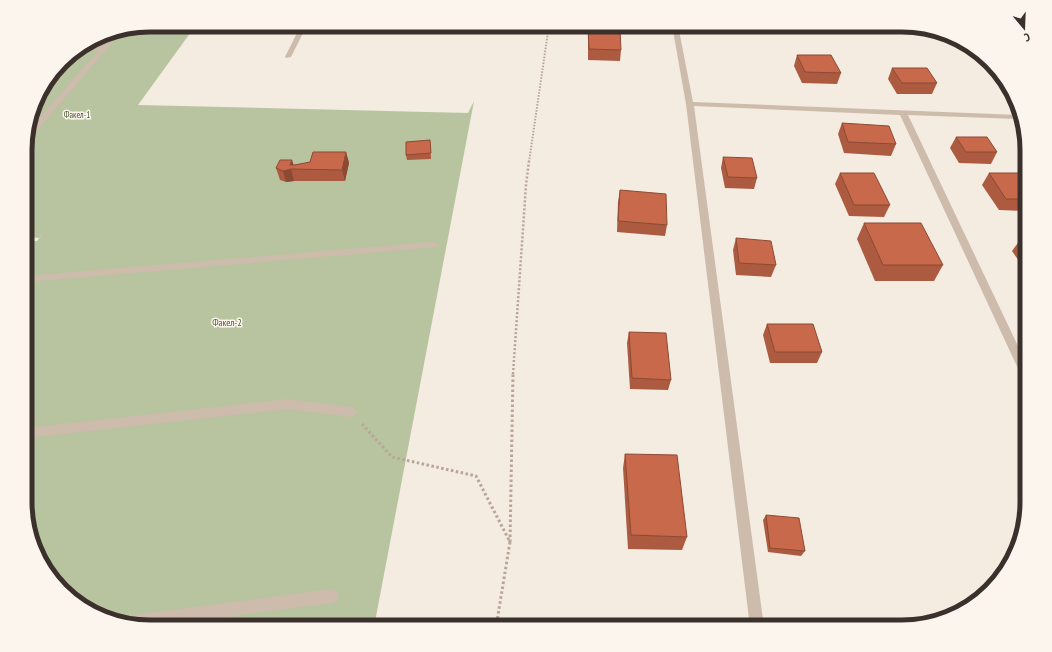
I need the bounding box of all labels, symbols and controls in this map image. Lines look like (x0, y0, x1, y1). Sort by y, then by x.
north arrow (1004, 8, 1044, 48)
text: С (1023, 30, 1032, 45)
park label: Факел-1 (64, 109, 90, 120)
park label: Факел-2 (212, 316, 242, 329)

